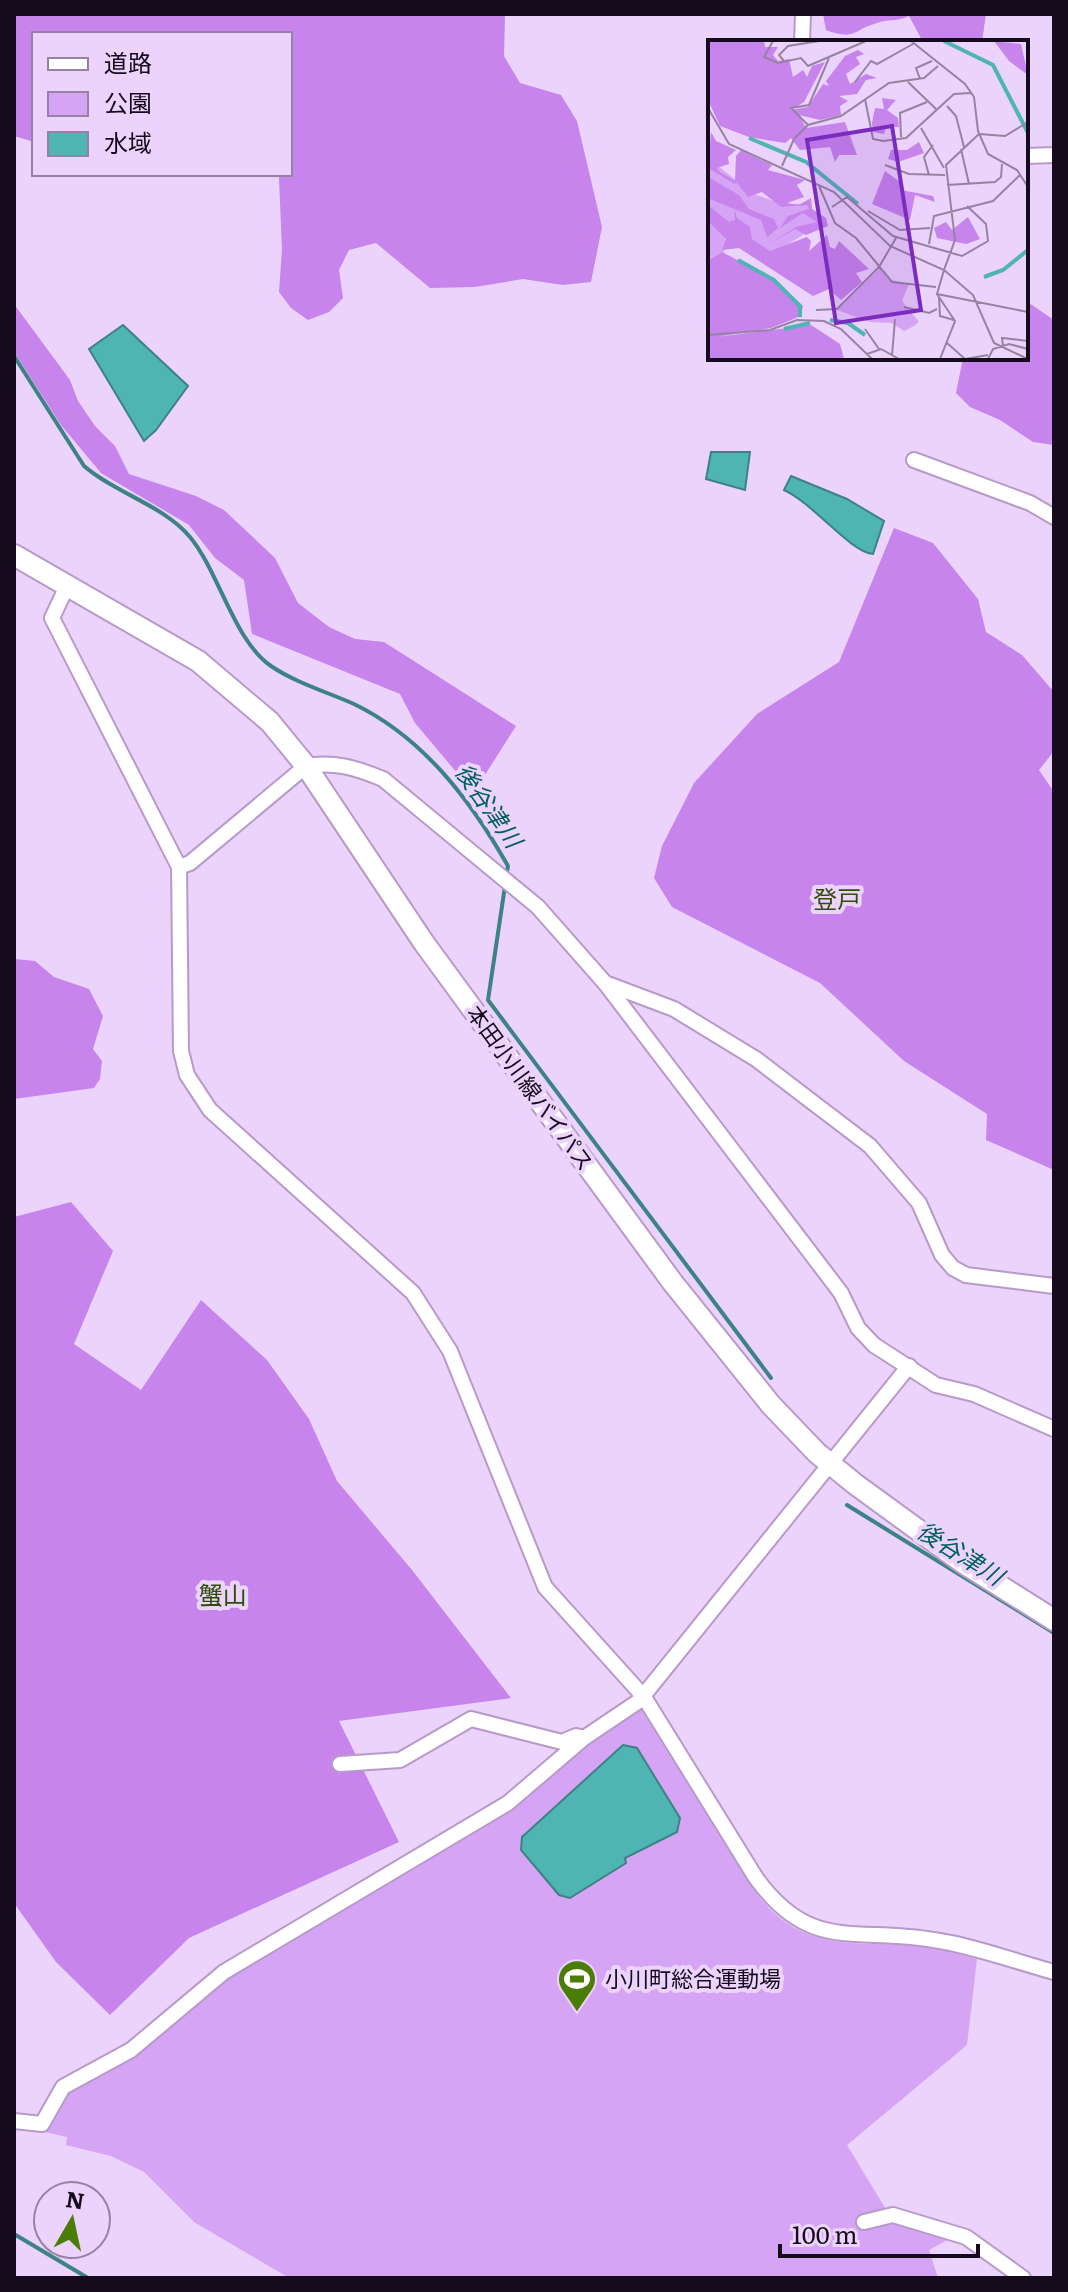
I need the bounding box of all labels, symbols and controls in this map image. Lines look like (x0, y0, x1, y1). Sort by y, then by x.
legend (32, 32, 292, 176)
inset map (708, 40, 1028, 360)
text: 道路 (104, 44, 152, 79)
text: 公園 (104, 84, 152, 119)
text: 水域 (104, 124, 152, 159)
water label: 後谷津川 (448, 755, 534, 856)
district label: 登戸 (813, 880, 861, 915)
street label: 本田小川線バイパス (460, 998, 603, 1177)
water label: 後谷津川 (911, 1512, 1014, 1594)
district label: 蟹山 (199, 1576, 247, 1611)
sports icon: 小川町総合運動場 (556, 1958, 598, 2013)
place label: 小川町総合運動場 (605, 1961, 781, 1994)
north arrow (32, 2180, 112, 2260)
text: N (64, 2181, 87, 2217)
scale bar (780, 2208, 978, 2258)
text: 100 m (792, 2216, 858, 2251)

